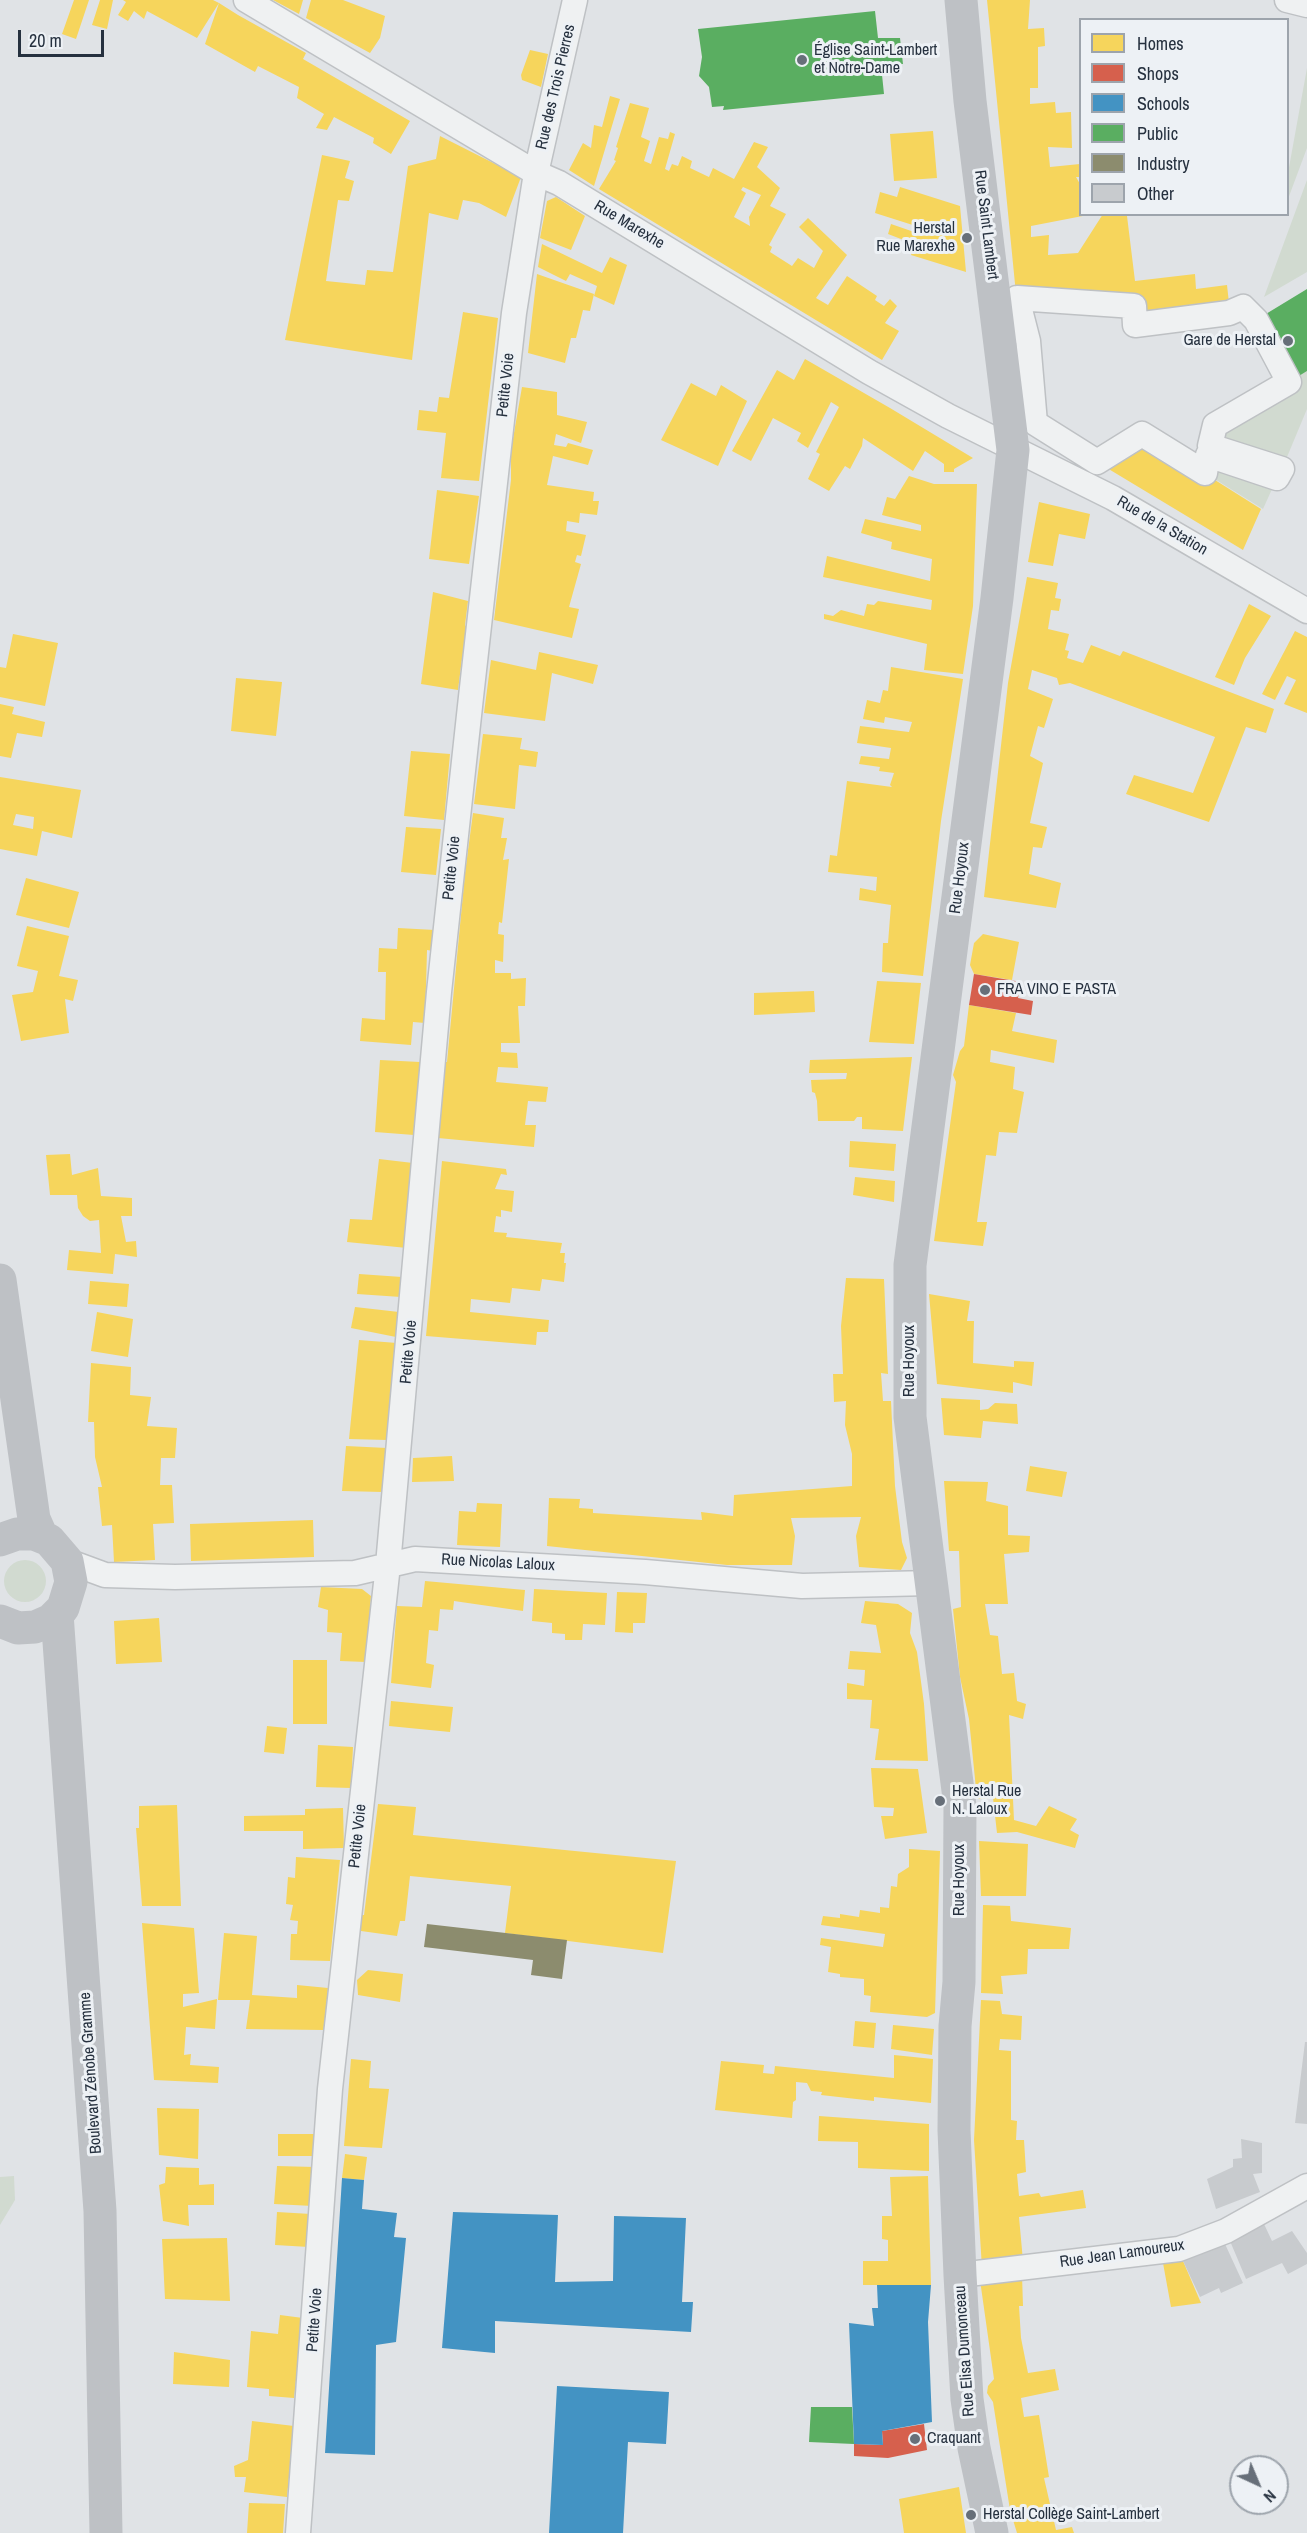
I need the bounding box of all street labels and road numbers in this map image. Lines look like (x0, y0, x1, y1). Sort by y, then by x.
street label: Rue des Trois Pierres (532, 23, 580, 151)
street label: Rue Saint Lambert (970, 169, 1002, 281)
street label: Rue Marexhe (590, 196, 668, 254)
street label: Petite Voie (493, 352, 519, 418)
street label: Rue de la Station (1113, 492, 1211, 560)
street label: Petite Voie (439, 835, 465, 901)
street label: Rue Hoyoux (946, 841, 974, 915)
street label: Petite Voie (397, 1319, 421, 1385)
street label: Rue Hoyoux (900, 1325, 920, 1397)
street label: Rue Nicolas Laloux (441, 1550, 555, 1576)
street label: Petite Voie (345, 1803, 371, 1869)
street label: Rue Hoyoux (950, 1844, 970, 1916)
street label: Boulevard Zénobe Gramme (76, 1992, 106, 2154)
street label: Rue Jean Lamoureux (1059, 2236, 1185, 2272)
street label: Rue Elisa Dumonceau (951, 2285, 979, 2417)
street label: Petite Voie (303, 2287, 327, 2353)

